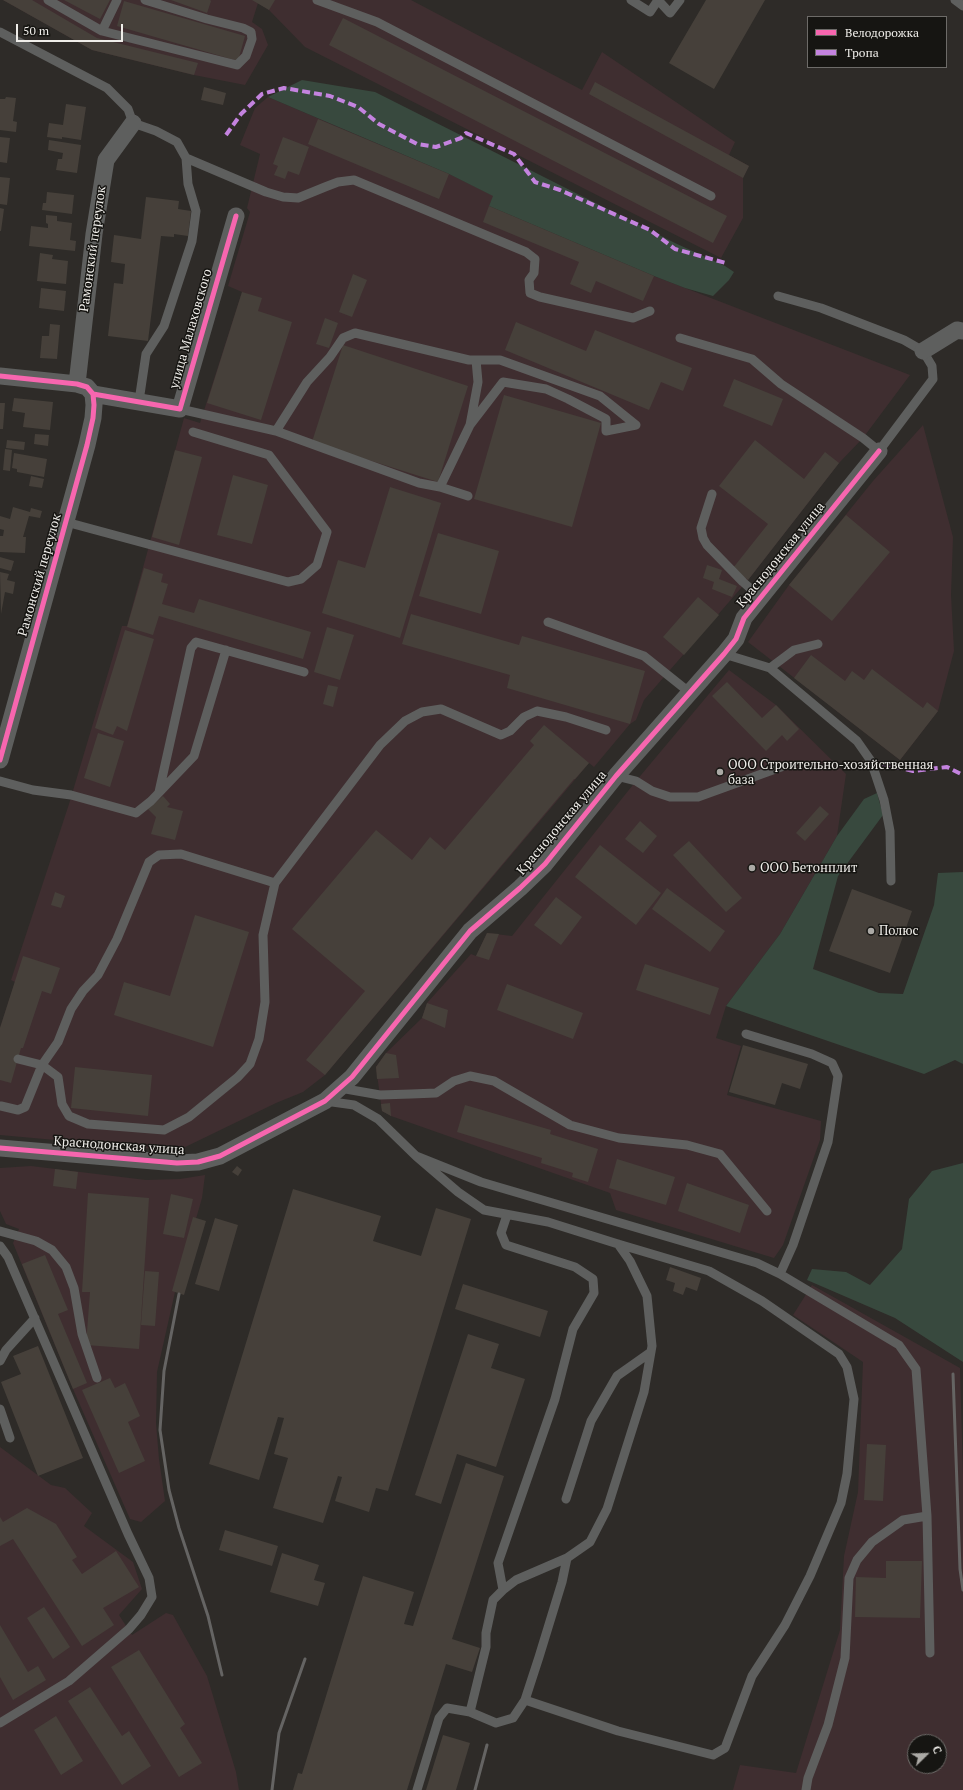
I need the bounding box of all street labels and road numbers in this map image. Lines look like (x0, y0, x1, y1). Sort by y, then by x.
street label: Рамонский переулок (76, 185, 110, 313)
street label: улица Малаховского (166, 267, 216, 391)
street label: Краснодонская улица (734, 499, 828, 611)
street label: Рамонский переулок (15, 512, 65, 638)
street label: Краснодонская улица (514, 768, 610, 878)
street label: Краснодонская улица (53, 1134, 185, 1158)

